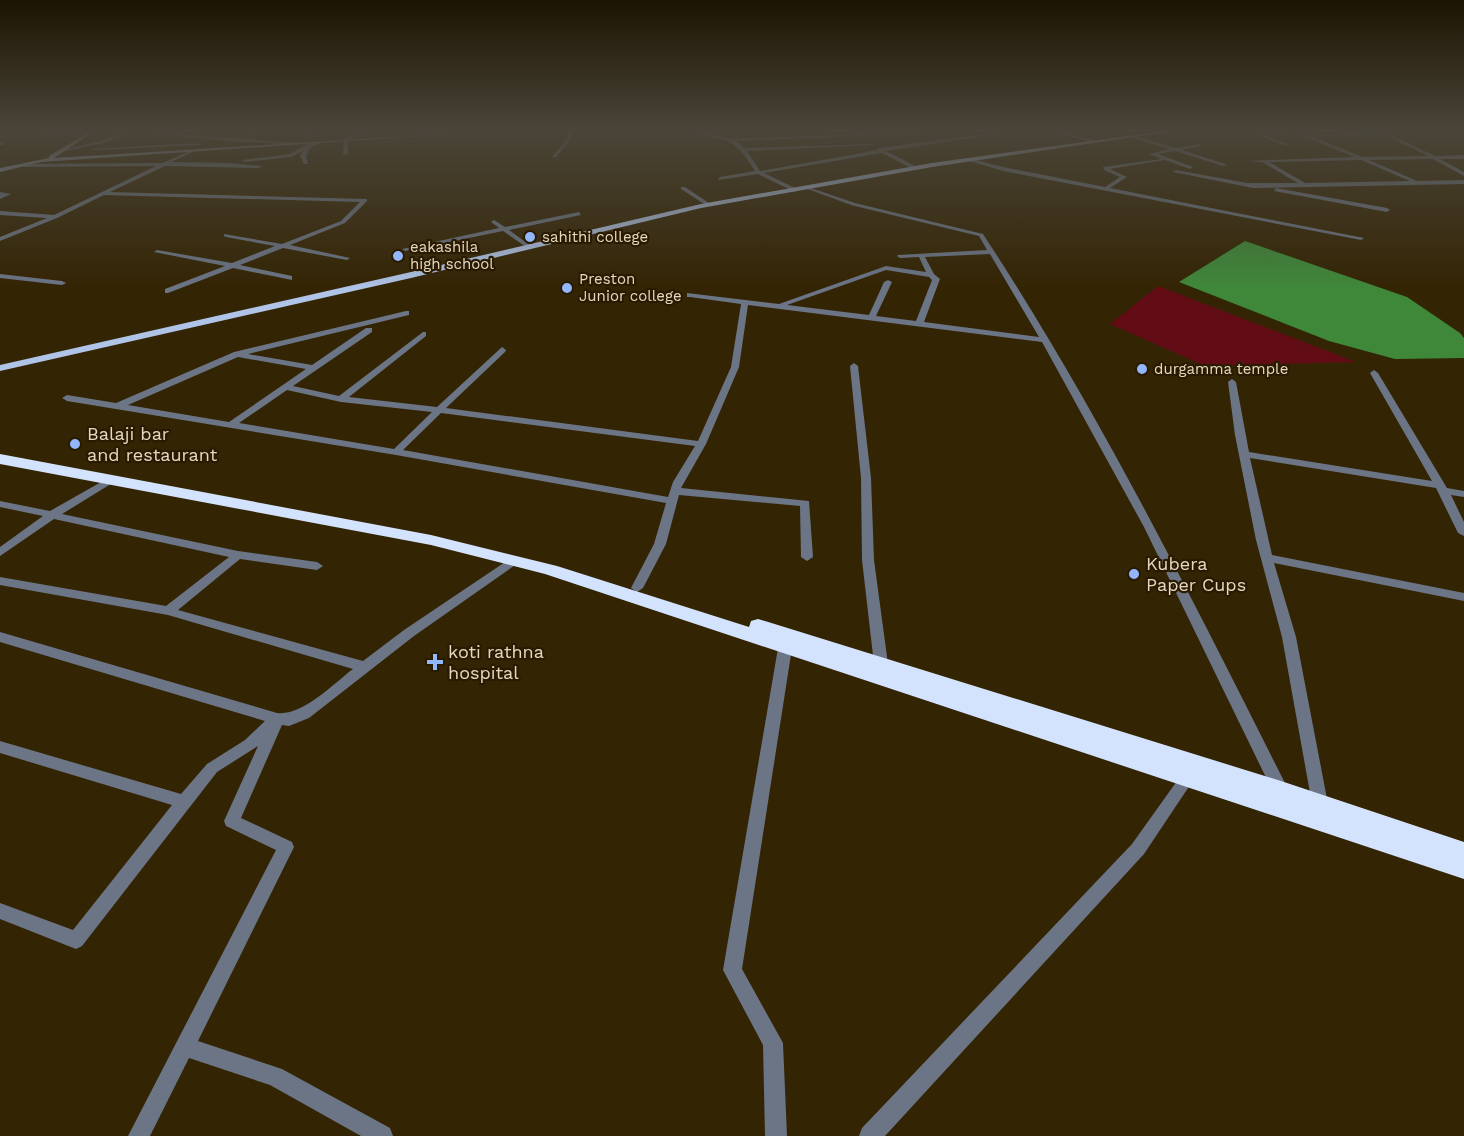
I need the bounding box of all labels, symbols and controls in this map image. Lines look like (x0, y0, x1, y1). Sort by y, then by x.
place label: sahithi college (542, 228, 648, 246)
marker: sahithi college (523, 230, 537, 244)
place label: eakashila high school (410, 238, 494, 273)
marker: eakashila high school (391, 249, 405, 263)
place label: Preston Junior college (579, 270, 682, 305)
marker: Preston Junior college (560, 281, 574, 295)
place label: durgamma temple (1154, 360, 1288, 378)
marker: durgamma temple (1135, 362, 1149, 376)
place label: Balaji bar and restaurant (87, 423, 218, 465)
marker: Balaji bar and restaurant (68, 437, 82, 451)
place label: Kubera Paper Cups (1146, 553, 1246, 595)
marker: Kubera Paper Cups (1127, 567, 1141, 581)
place label: koti rathna hospital (448, 641, 544, 683)
marker: koti rathna hospital (426, 653, 444, 671)

